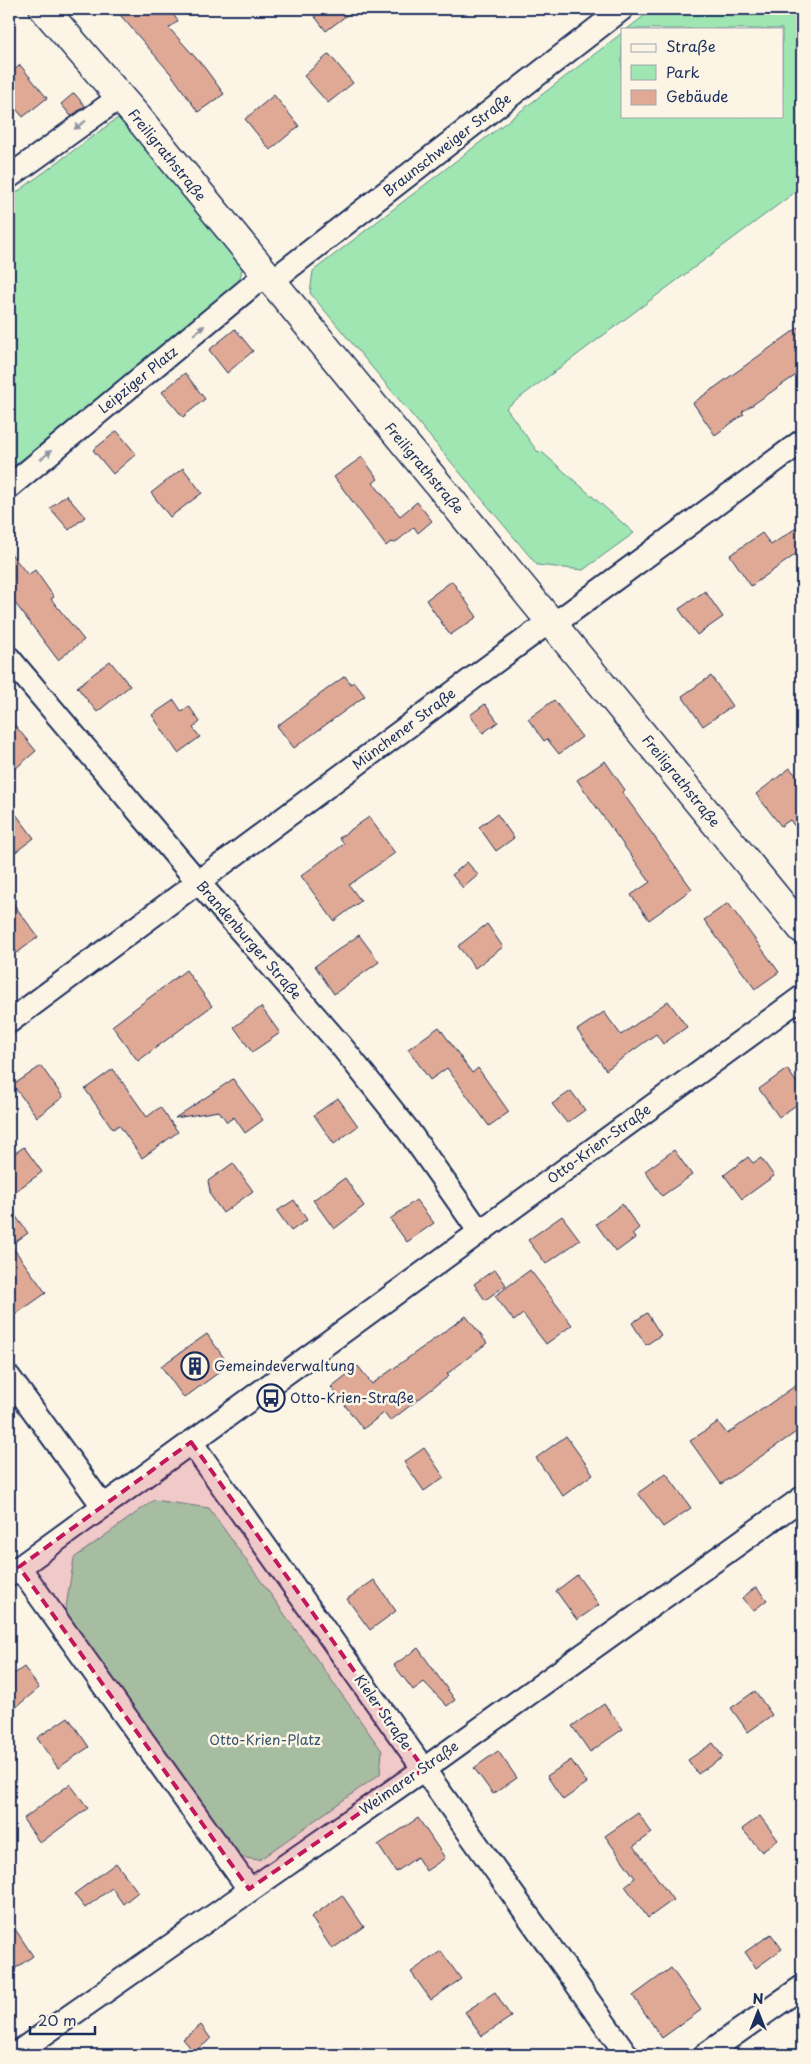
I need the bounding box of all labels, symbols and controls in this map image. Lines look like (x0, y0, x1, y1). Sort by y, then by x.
legend (621, 28, 784, 118)
text: Straße (666, 34, 716, 57)
text: Park (666, 60, 700, 83)
text: Gebäude (666, 84, 728, 107)
street label: Braunschweiger Straße (378, 88, 515, 201)
street label: Freiligrathstraße (123, 104, 211, 205)
one-way arrow (73, 120, 87, 130)
one-way arrow (193, 325, 205, 336)
street label: Leipziger Platz (94, 341, 182, 418)
street label: Freiligrathstraße (380, 417, 469, 518)
one-way arrow (40, 450, 53, 461)
street label: Münchener Straße (348, 683, 460, 775)
street label: Freiligrathstraße (637, 730, 725, 831)
street label: Brandenburger Straße (192, 876, 307, 1004)
street label: Otto-Krien-Straße (542, 1099, 655, 1189)
building icon: Gemeindeverwaltung (180, 1351, 210, 1381)
place label: Gemeindeverwaltung (214, 1355, 355, 1376)
bus stop icon: Otto-Krien-Straße (256, 1383, 286, 1413)
place label: Otto-Krien-Straße (290, 1387, 414, 1408)
street label: Kieler Straße (350, 1670, 417, 1754)
park label: Otto-Krien-Platz (209, 1729, 321, 1750)
street label: Weimarer Straße (355, 1735, 463, 1820)
north arrow (734, 1986, 784, 2036)
text: N (752, 1988, 764, 2009)
scale bar (30, 2004, 95, 2036)
text: 20 m (38, 2008, 77, 2031)

